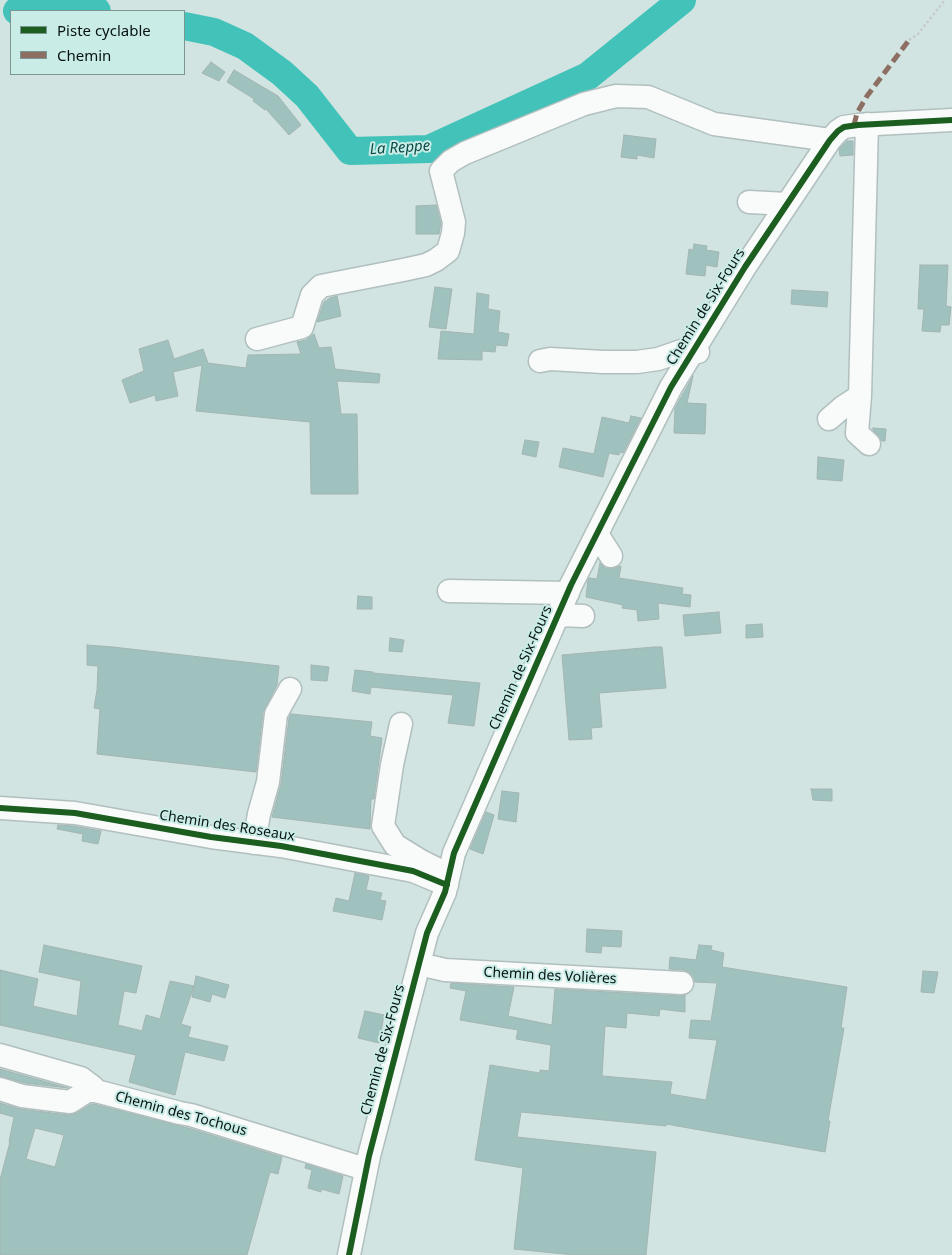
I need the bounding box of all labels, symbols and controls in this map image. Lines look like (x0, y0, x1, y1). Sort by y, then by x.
legend (10, 10, 185, 75)
text: Piste cyclable (57, 20, 151, 40)
text: Chemin (57, 45, 111, 65)
water label: La Reppe (369, 137, 431, 159)
street label: Chemin de Six-Fours (663, 245, 749, 369)
street label: Chemin de Six-Fours (486, 603, 556, 733)
street label: Chemin des Roseaux (158, 807, 296, 845)
street label: Chemin des Volières (483, 964, 617, 988)
street label: Chemin de Six-Fours (357, 983, 409, 1117)
street label: Chemin des Tochous (113, 1088, 249, 1140)

